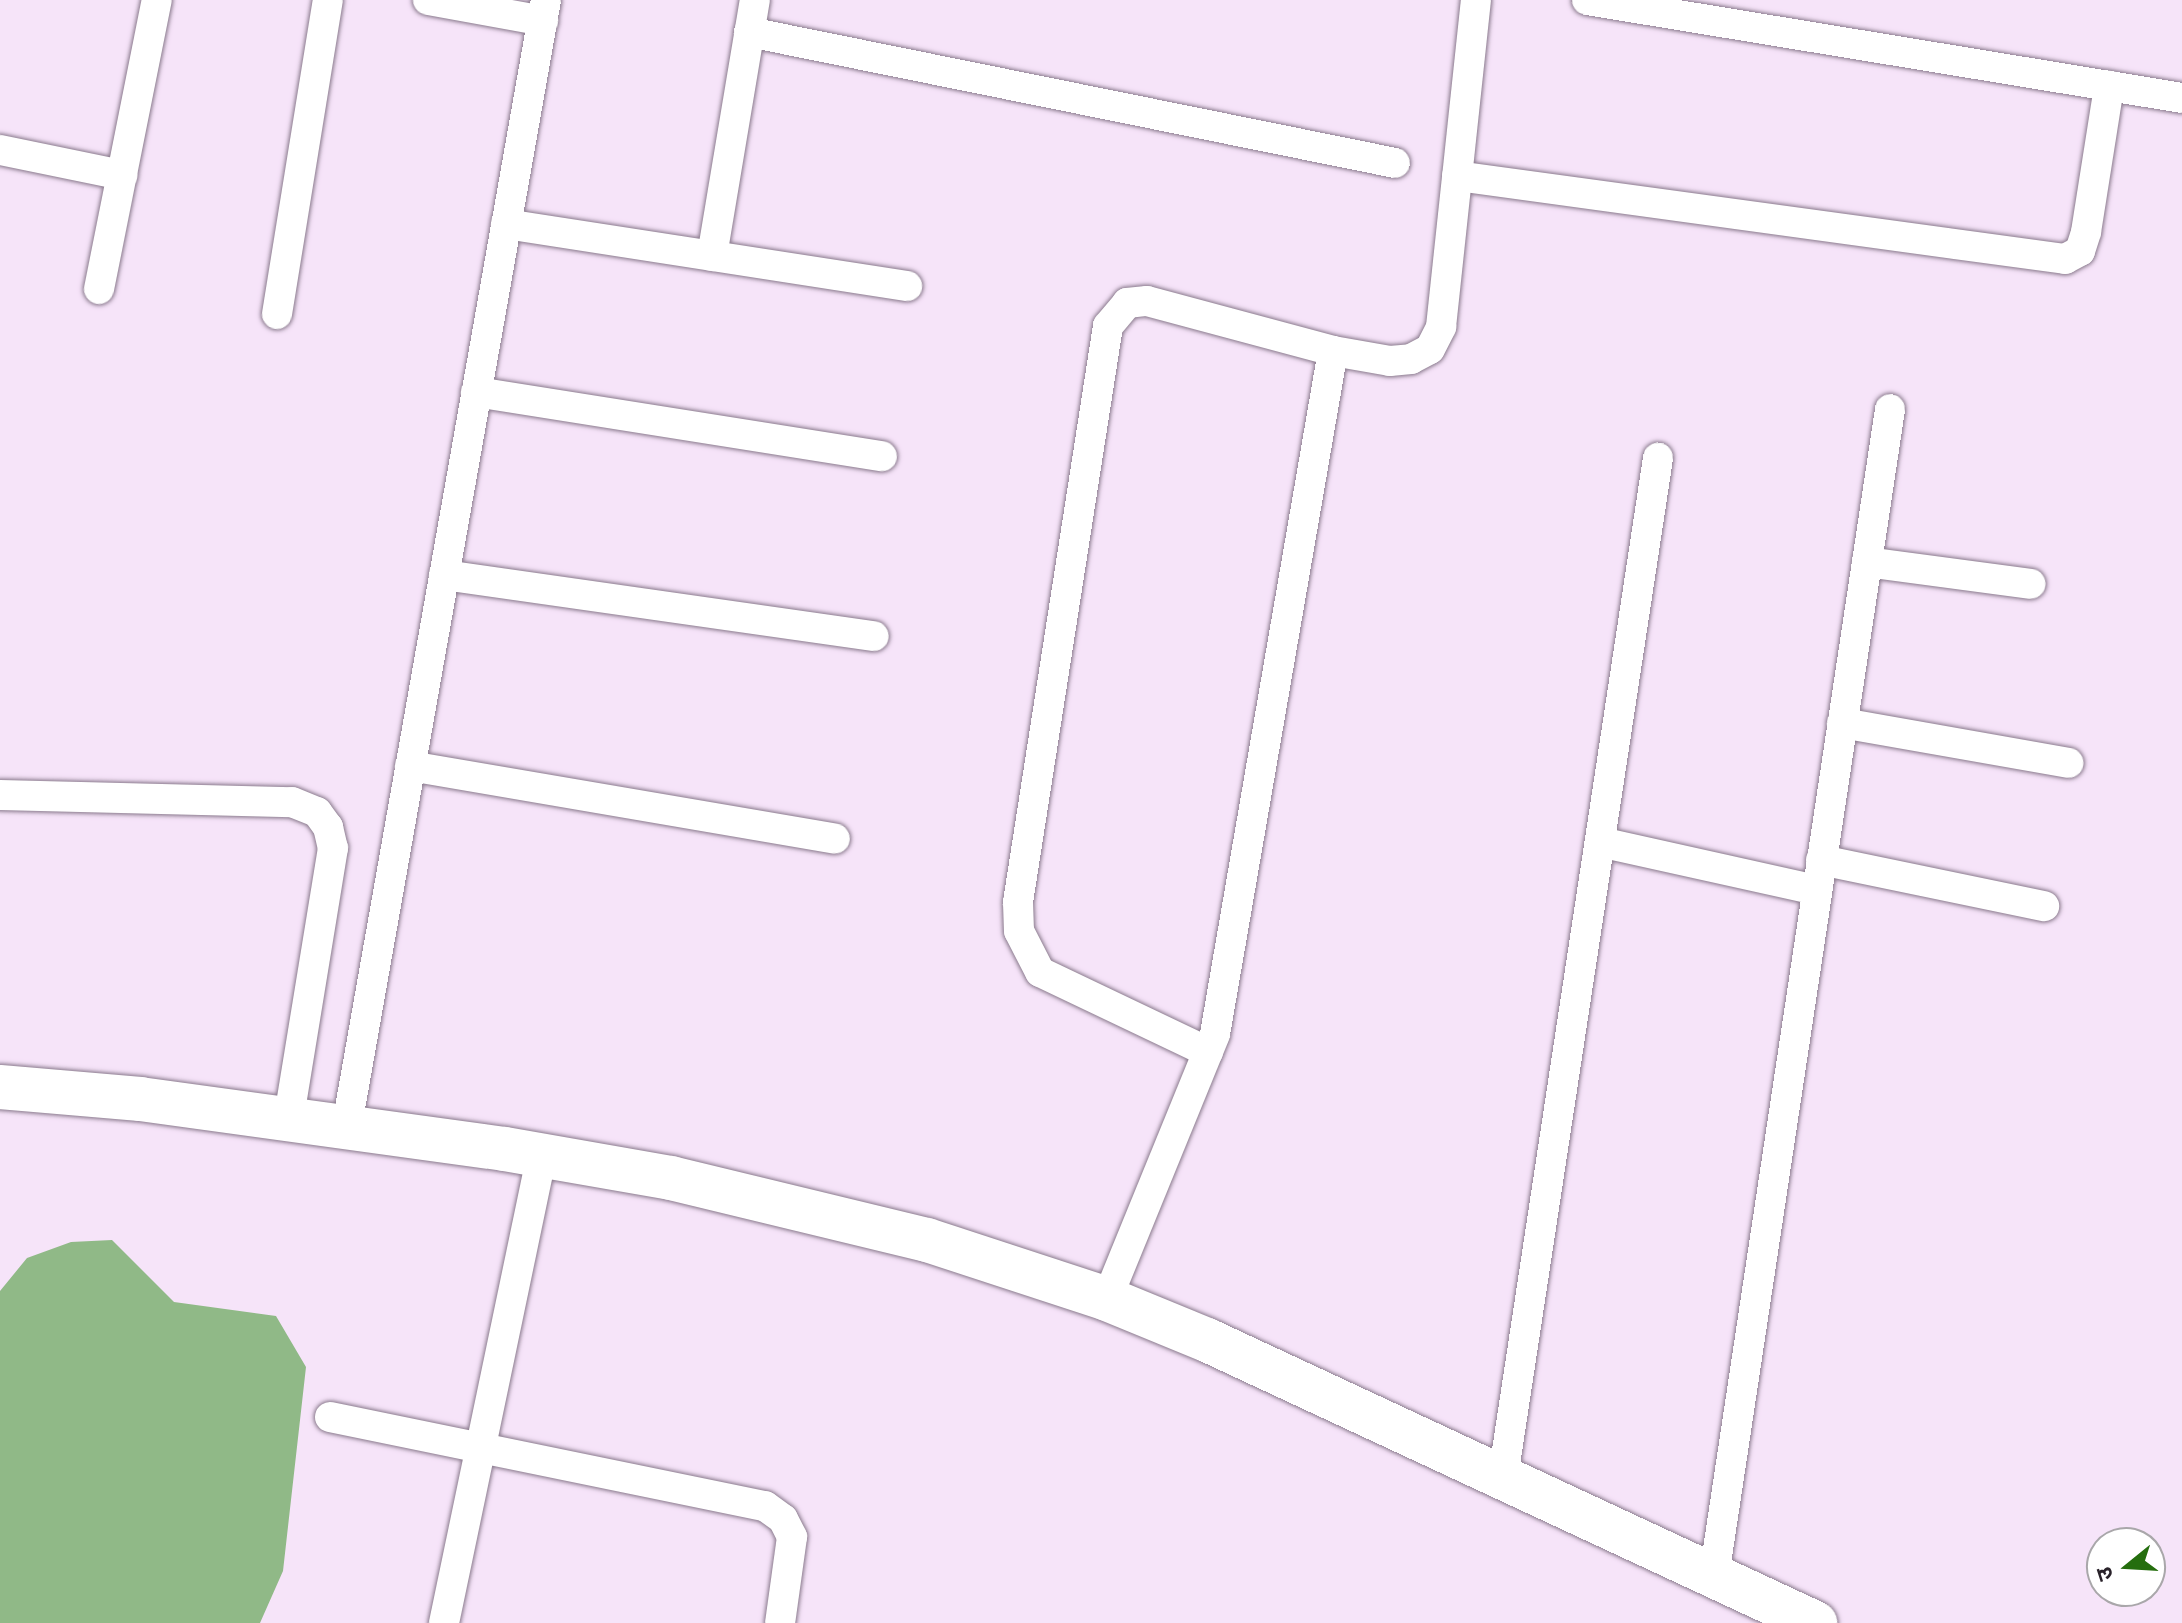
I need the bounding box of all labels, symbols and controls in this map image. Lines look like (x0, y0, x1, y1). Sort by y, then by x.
north arrow (2086, 1527, 2166, 1607)
text: उ (2091, 1564, 2118, 1584)

